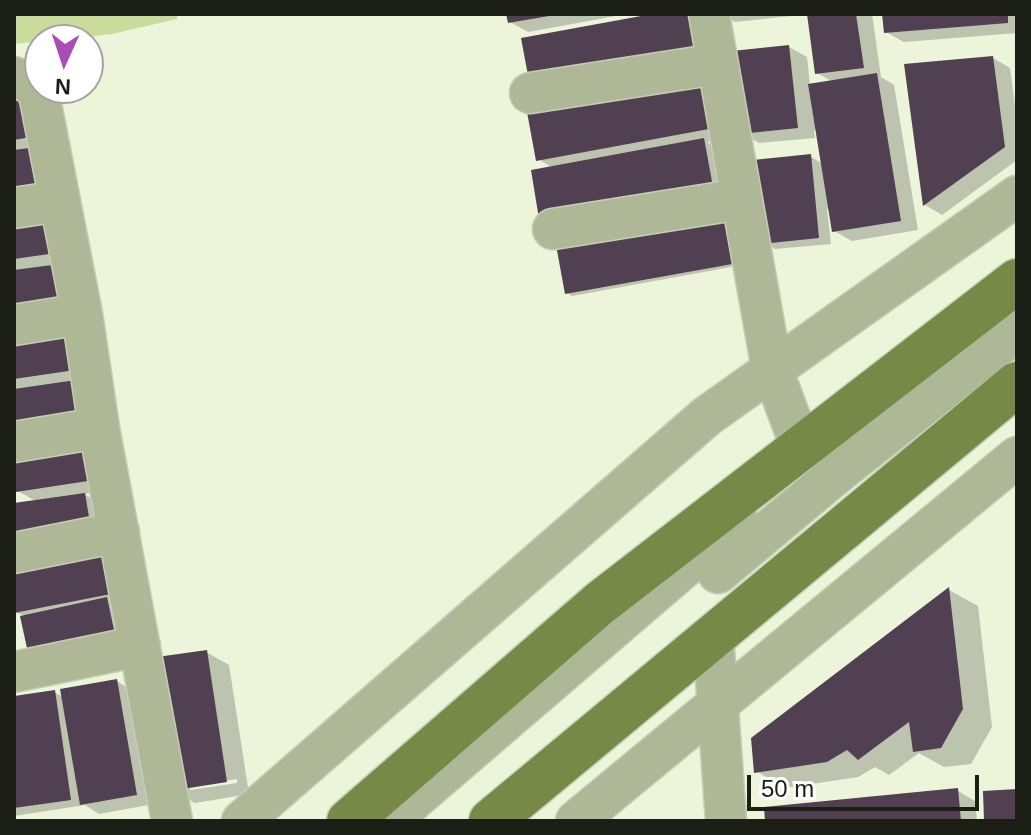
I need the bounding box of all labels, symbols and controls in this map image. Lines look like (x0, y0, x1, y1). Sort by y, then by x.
north arrow (24, 24, 104, 104)
text: N (54, 74, 71, 99)
scale bar (751, 759, 983, 809)
text: 50 m (761, 775, 814, 802)

